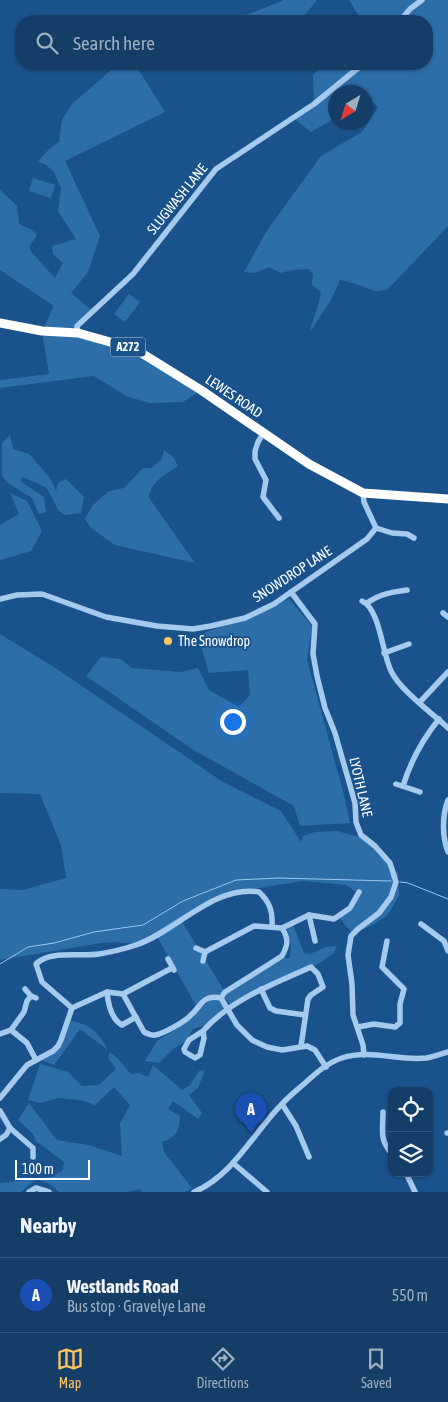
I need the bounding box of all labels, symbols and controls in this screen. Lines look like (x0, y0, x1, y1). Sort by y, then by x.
search box (15, 15, 433, 70)
icon: search (33, 29, 61, 57)
text: Search here (73, 32, 155, 54)
north arrow (328, 85, 373, 130)
street label: SLUGWASH LANE (144, 160, 210, 238)
road number: A272 (110, 338, 146, 357)
street label: LEWES ROAD (203, 371, 266, 421)
street label: SNOWDROP LANE (250, 543, 334, 605)
place label: The Snowdrop (178, 633, 251, 649)
marker: The Snowdrop (162, 635, 174, 647)
your location (220, 709, 246, 735)
street label: LYOTH LANE (346, 756, 376, 818)
map controls (388, 1087, 433, 1177)
button: locate (388, 1087, 433, 1132)
pin: A (235, 1093, 267, 1134)
button: layers (388, 1132, 433, 1177)
scale bar (15, 1157, 90, 1180)
text: 100 m (22, 1161, 54, 1177)
text: Nearby (20, 1213, 76, 1237)
text: Westlands Road (67, 1275, 179, 1297)
text: A (32, 1286, 40, 1304)
text: 550 m (392, 1286, 428, 1304)
text: Bus stop · Gravelye Lane (67, 1297, 206, 1315)
tab: Map (56, 1345, 84, 1391)
tab: Directions (196, 1345, 249, 1391)
tab: Saved (361, 1345, 392, 1391)

